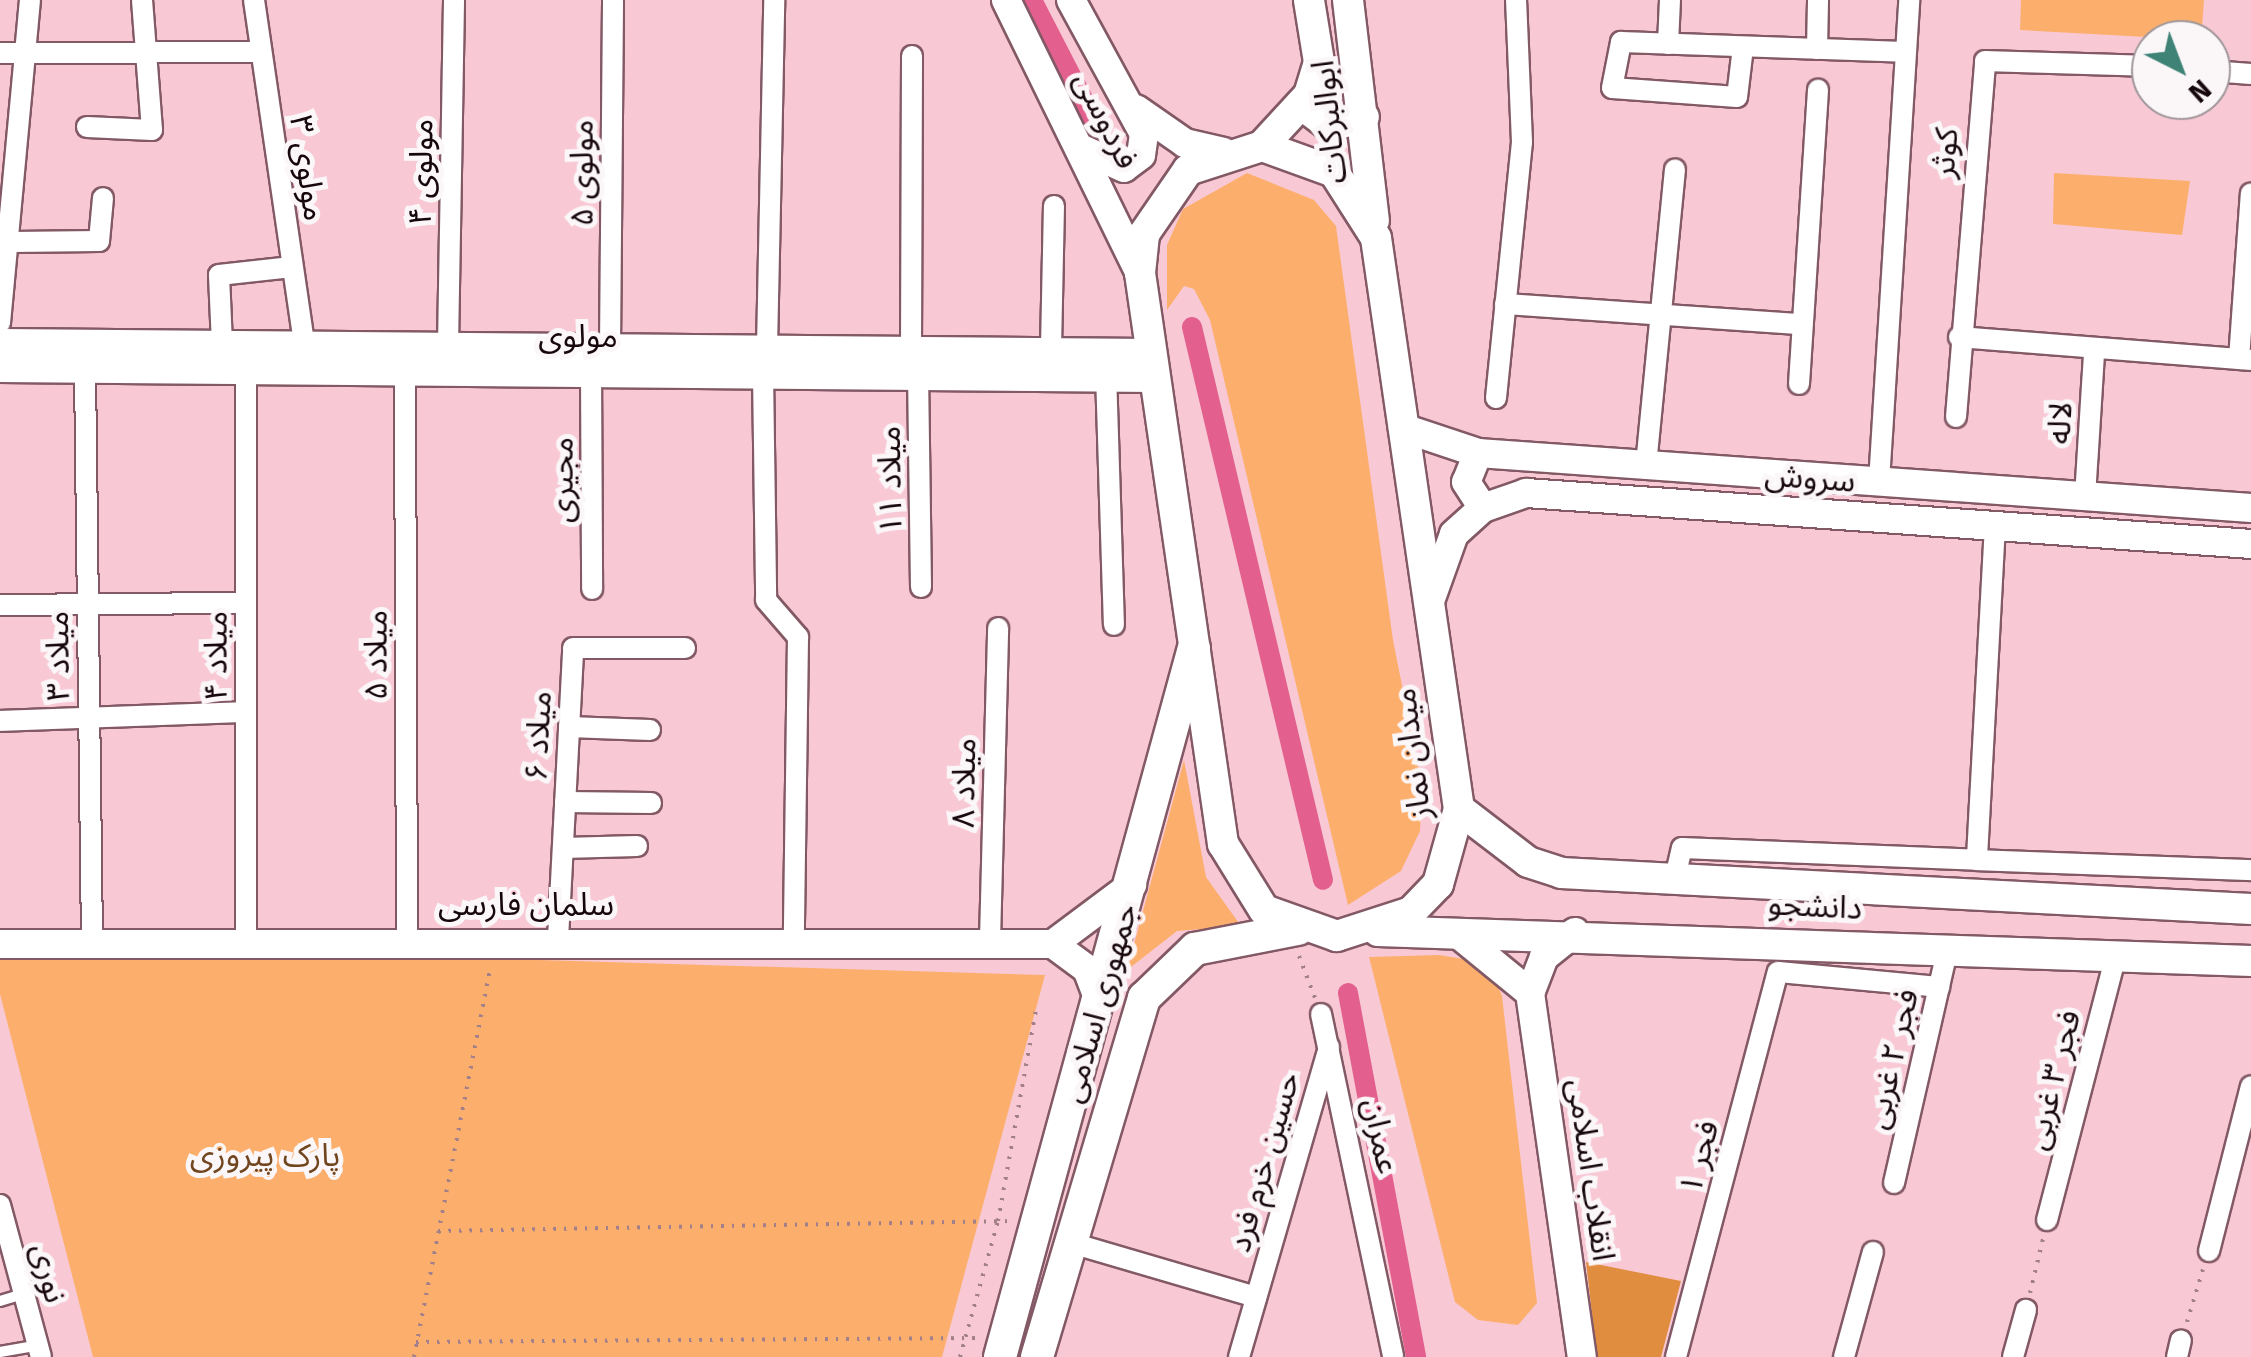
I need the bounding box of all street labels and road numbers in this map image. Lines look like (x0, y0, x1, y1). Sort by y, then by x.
street label: ابوالبرکات (1303, 58, 1355, 186)
street label: فردوسی (1065, 65, 1147, 175)
street label: مولوی ۳ (282, 113, 334, 223)
street label: مولوی ۴ (401, 118, 441, 226)
street label: مولوی ۵ (563, 120, 601, 226)
street label: کوثر (1924, 126, 1966, 180)
street label: مولوی (538, 317, 618, 355)
street label: لاله (2040, 401, 2080, 445)
street label: میلاد ۱۱ (870, 426, 910, 534)
street label: مجیری (543, 437, 581, 523)
street label: سروش (1763, 456, 1857, 500)
street label: میلاد ۵ (357, 610, 395, 700)
street label: میلاد ۳ (38, 611, 78, 701)
street label: میلاد ۴ (197, 611, 235, 701)
street label: میدان نماز (1385, 686, 1439, 822)
street label: میلاد ۶ (516, 690, 560, 782)
street label: میلاد ۸ (944, 738, 984, 828)
street label: دانشجو (1767, 884, 1863, 928)
street label: سلمان فارسی (438, 885, 614, 923)
street label: جمهوری اسلامی (1052, 899, 1146, 1107)
street label: فجر ۲ غربی (1857, 985, 1927, 1133)
street label: فجر ۳ غربی (2017, 1006, 2089, 1154)
street label: حسین خرم فرد (1220, 1068, 1308, 1256)
street label: انقلاب اسلامی (1559, 1076, 1623, 1264)
street label: عمران (1354, 1095, 1408, 1177)
street label: فجر ۱ (1671, 1116, 1727, 1198)
street label: نوری (23, 1239, 75, 1307)

